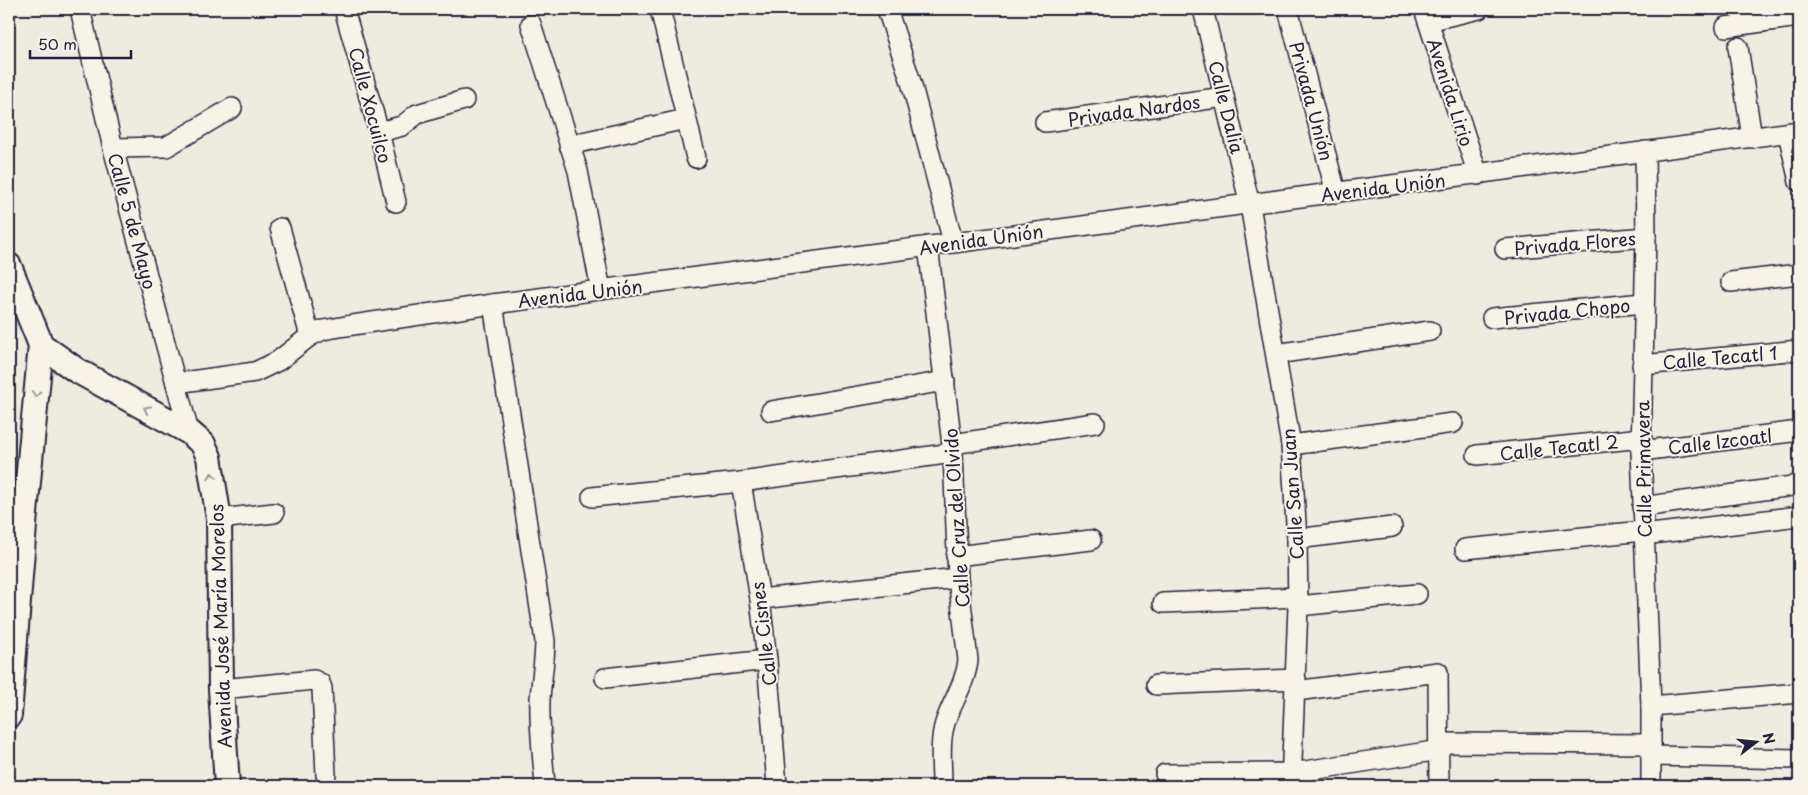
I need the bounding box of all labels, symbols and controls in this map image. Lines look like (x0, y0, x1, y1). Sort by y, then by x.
scale bar (30, 28, 131, 60)
text: 50 m (38, 32, 77, 55)
street label: Avenida Lirio (1421, 34, 1481, 150)
street label: Privada Unión (1283, 38, 1341, 164)
street label: Calle Xocuilco (343, 44, 399, 166)
street label: Calle Dalia (1202, 58, 1252, 156)
street label: Privada Nardos (1066, 87, 1202, 133)
street label: Calle 5 de Mayo (102, 150, 164, 292)
street label: Avenida Unión (1319, 166, 1447, 208)
street label: Avenida Unión (917, 217, 1045, 261)
street label: Privada Flores (1513, 224, 1637, 262)
street label: Avenida Unión (516, 272, 644, 314)
street label: Privada Chopo (1503, 291, 1631, 331)
street label: Calle Tecatl 1 (1662, 339, 1778, 375)
one-way arrow (31, 390, 42, 398)
street label: Calle Primavera (1628, 400, 1658, 538)
one-way arrow (143, 405, 152, 415)
street label: Calle Izcoatl (1666, 421, 1774, 461)
street label: Calle Cruz del Olvido (936, 427, 976, 609)
street label: Calle San Juan (1274, 427, 1310, 561)
street label: Calle Tecatl 2 (1498, 427, 1620, 467)
one-way arrow (208, 471, 218, 480)
street label: Avenida José María Morelos (202, 503, 238, 749)
street label: Calle Cisnes (743, 580, 783, 688)
north arrow (1730, 718, 1780, 768)
text: N (1757, 730, 1781, 747)

